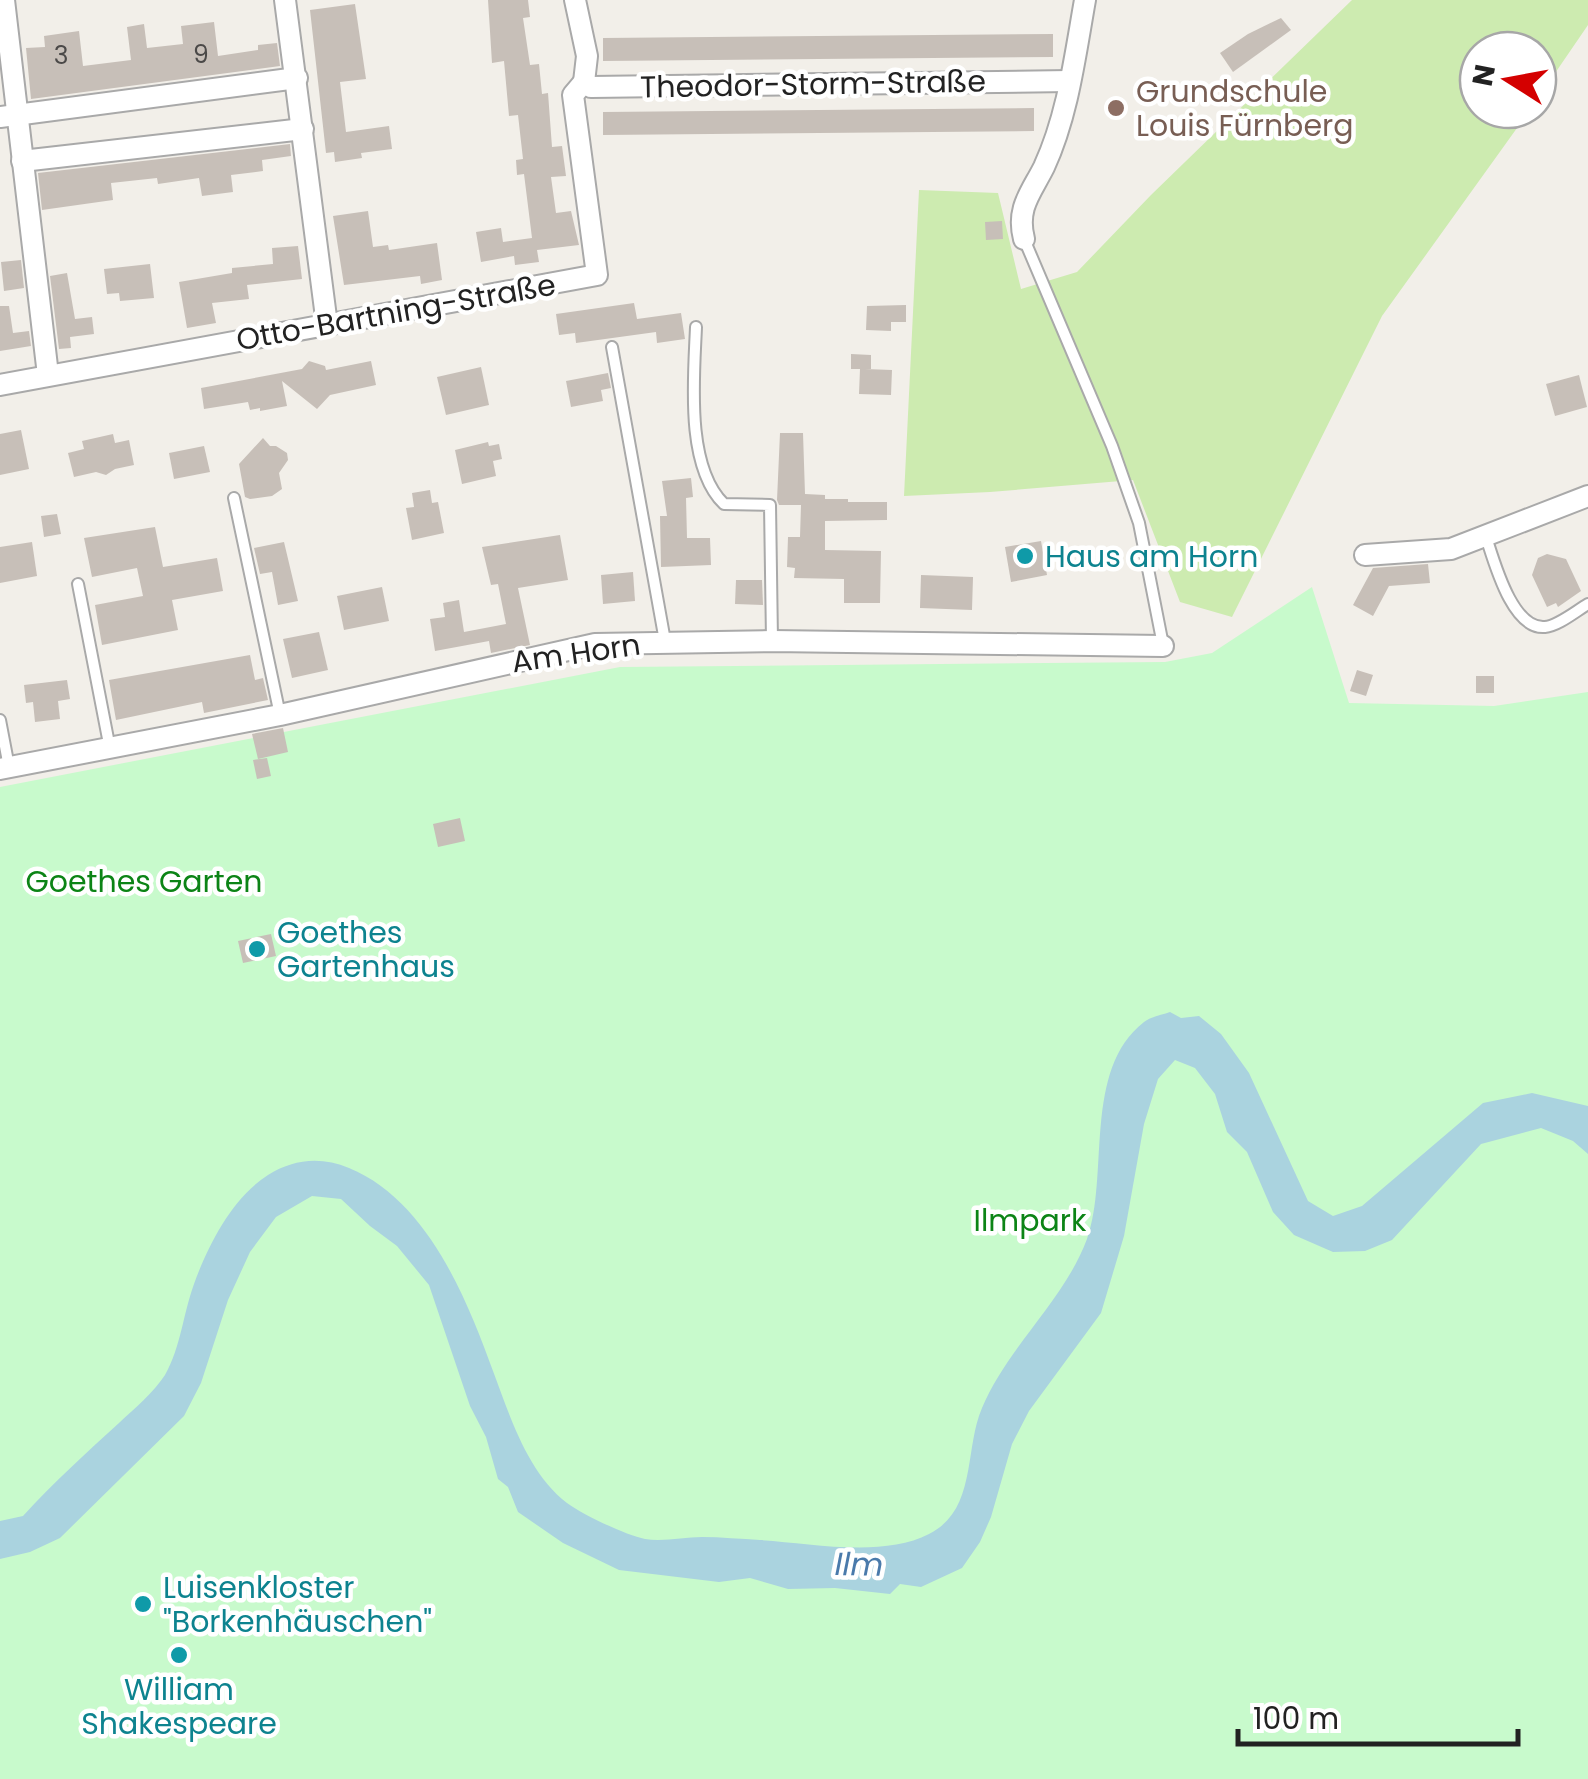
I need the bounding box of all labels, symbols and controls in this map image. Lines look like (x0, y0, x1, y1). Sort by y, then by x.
north arrow (1458, 30, 1558, 130)
house number: 9 (193, 37, 209, 72)
house number: 3 (54, 38, 68, 73)
street label: Theodor-Storm-Straße (640, 59, 986, 109)
text: N (1463, 61, 1505, 89)
place label: Grundschule Louis Fürnberg (1136, 70, 1353, 147)
marker: Grundschule Louis Fürnberg (1105, 97, 1127, 119)
street label: Otto-Bartning-Straße (233, 263, 559, 361)
place label: Haus am Horn (1045, 535, 1258, 578)
marker: Haus am Horn (1014, 545, 1036, 567)
street label: Am Horn (509, 623, 643, 683)
park label: Goethes Garten (25, 860, 263, 903)
place label: Goethes Gartenhaus (277, 911, 455, 988)
marker: Goethes Gartenhaus (246, 938, 268, 960)
park label: Ilmpark (974, 1199, 1087, 1242)
water label: Ilm (834, 1541, 884, 1587)
place label: Luisenkloster "Borkenhäuschen" (163, 1566, 432, 1643)
marker: Luisenkloster "Borkenhäuschen" (132, 1593, 154, 1615)
marker: William Shakespeare (168, 1644, 190, 1666)
place label: William Shakespeare (81, 1668, 277, 1745)
scale bar (1238, 1684, 1518, 1746)
text: 100 m (1253, 1697, 1339, 1740)

